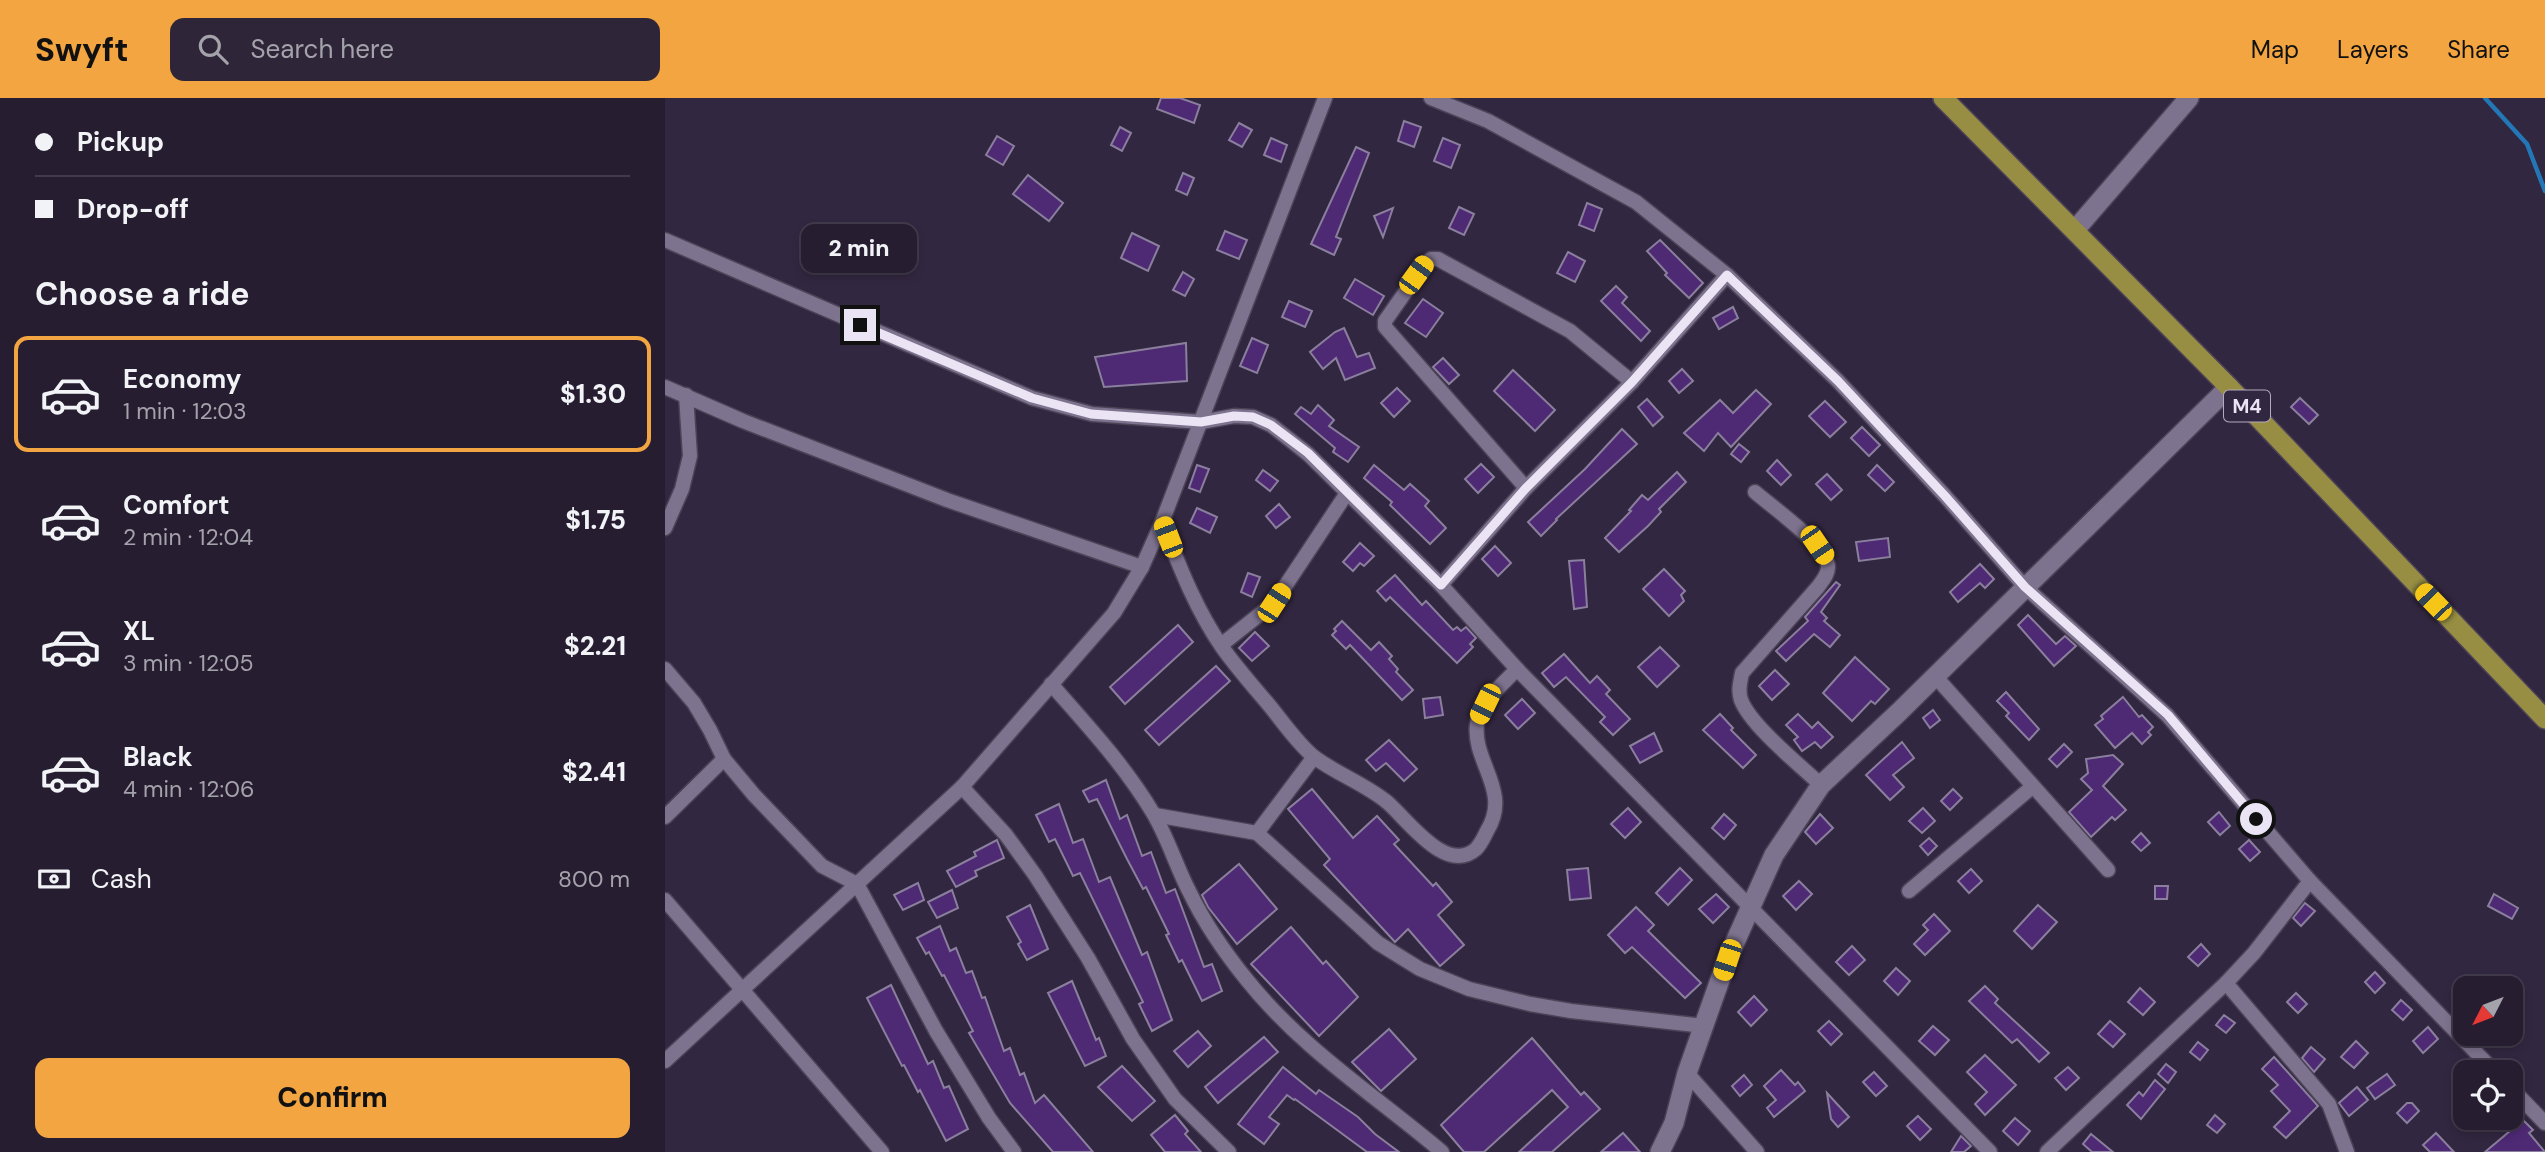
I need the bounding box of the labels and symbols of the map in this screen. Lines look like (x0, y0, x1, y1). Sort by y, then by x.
callout: 2 min (802, 224, 918, 272)
car (1396, 252, 1437, 298)
route end (844, 309, 876, 341)
road number: M4 (2224, 390, 2270, 422)
car (1151, 514, 1186, 560)
car (1797, 522, 1838, 568)
car (1254, 580, 1295, 626)
car (2411, 580, 2456, 624)
car (1467, 681, 1504, 727)
route start (2240, 803, 2272, 835)
car (1711, 937, 1744, 983)
north arrow (2453, 976, 2523, 1046)

